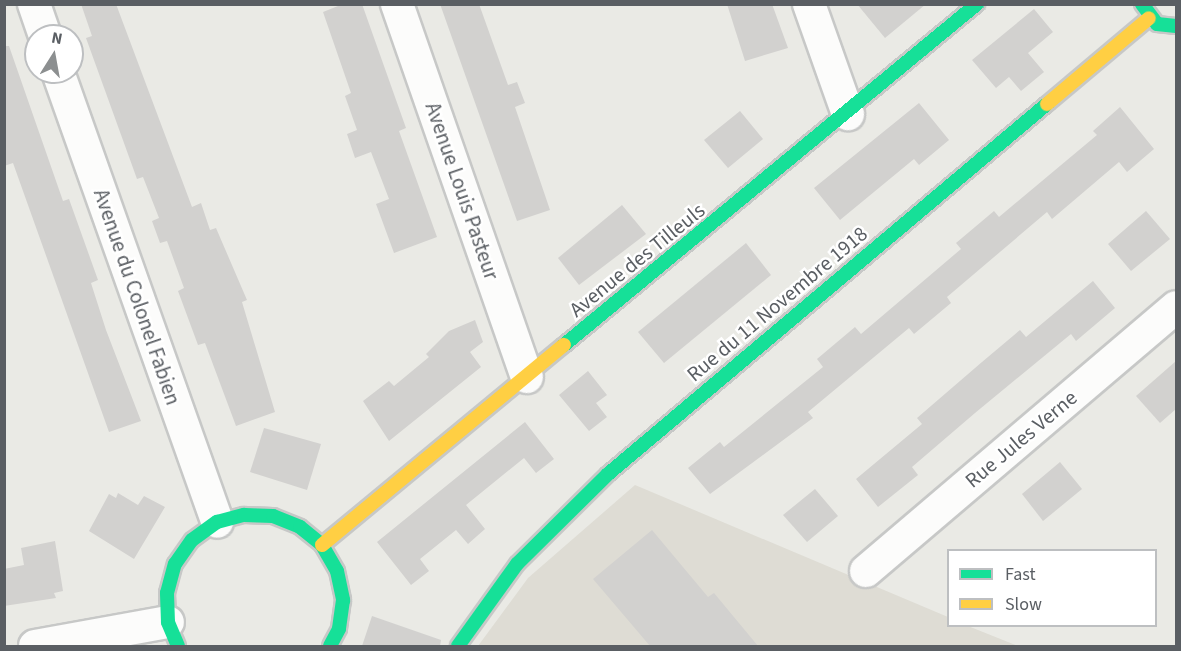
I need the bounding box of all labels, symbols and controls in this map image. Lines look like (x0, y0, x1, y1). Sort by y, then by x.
north arrow (24, 24, 84, 84)
text: N (50, 26, 64, 50)
street label: Avenue Louis Pasteur (420, 99, 504, 283)
street label: Avenue du Colonel Fabien (88, 186, 186, 408)
street label: Avenue des Tilleuls (564, 198, 710, 322)
street label: Rue du 11 Novembre 1918 (682, 221, 872, 387)
street label: Rue Jules Verne (960, 385, 1082, 493)
legend (947, 549, 1157, 627)
text: Fast (1005, 562, 1036, 587)
text: Slow (1005, 592, 1042, 617)

